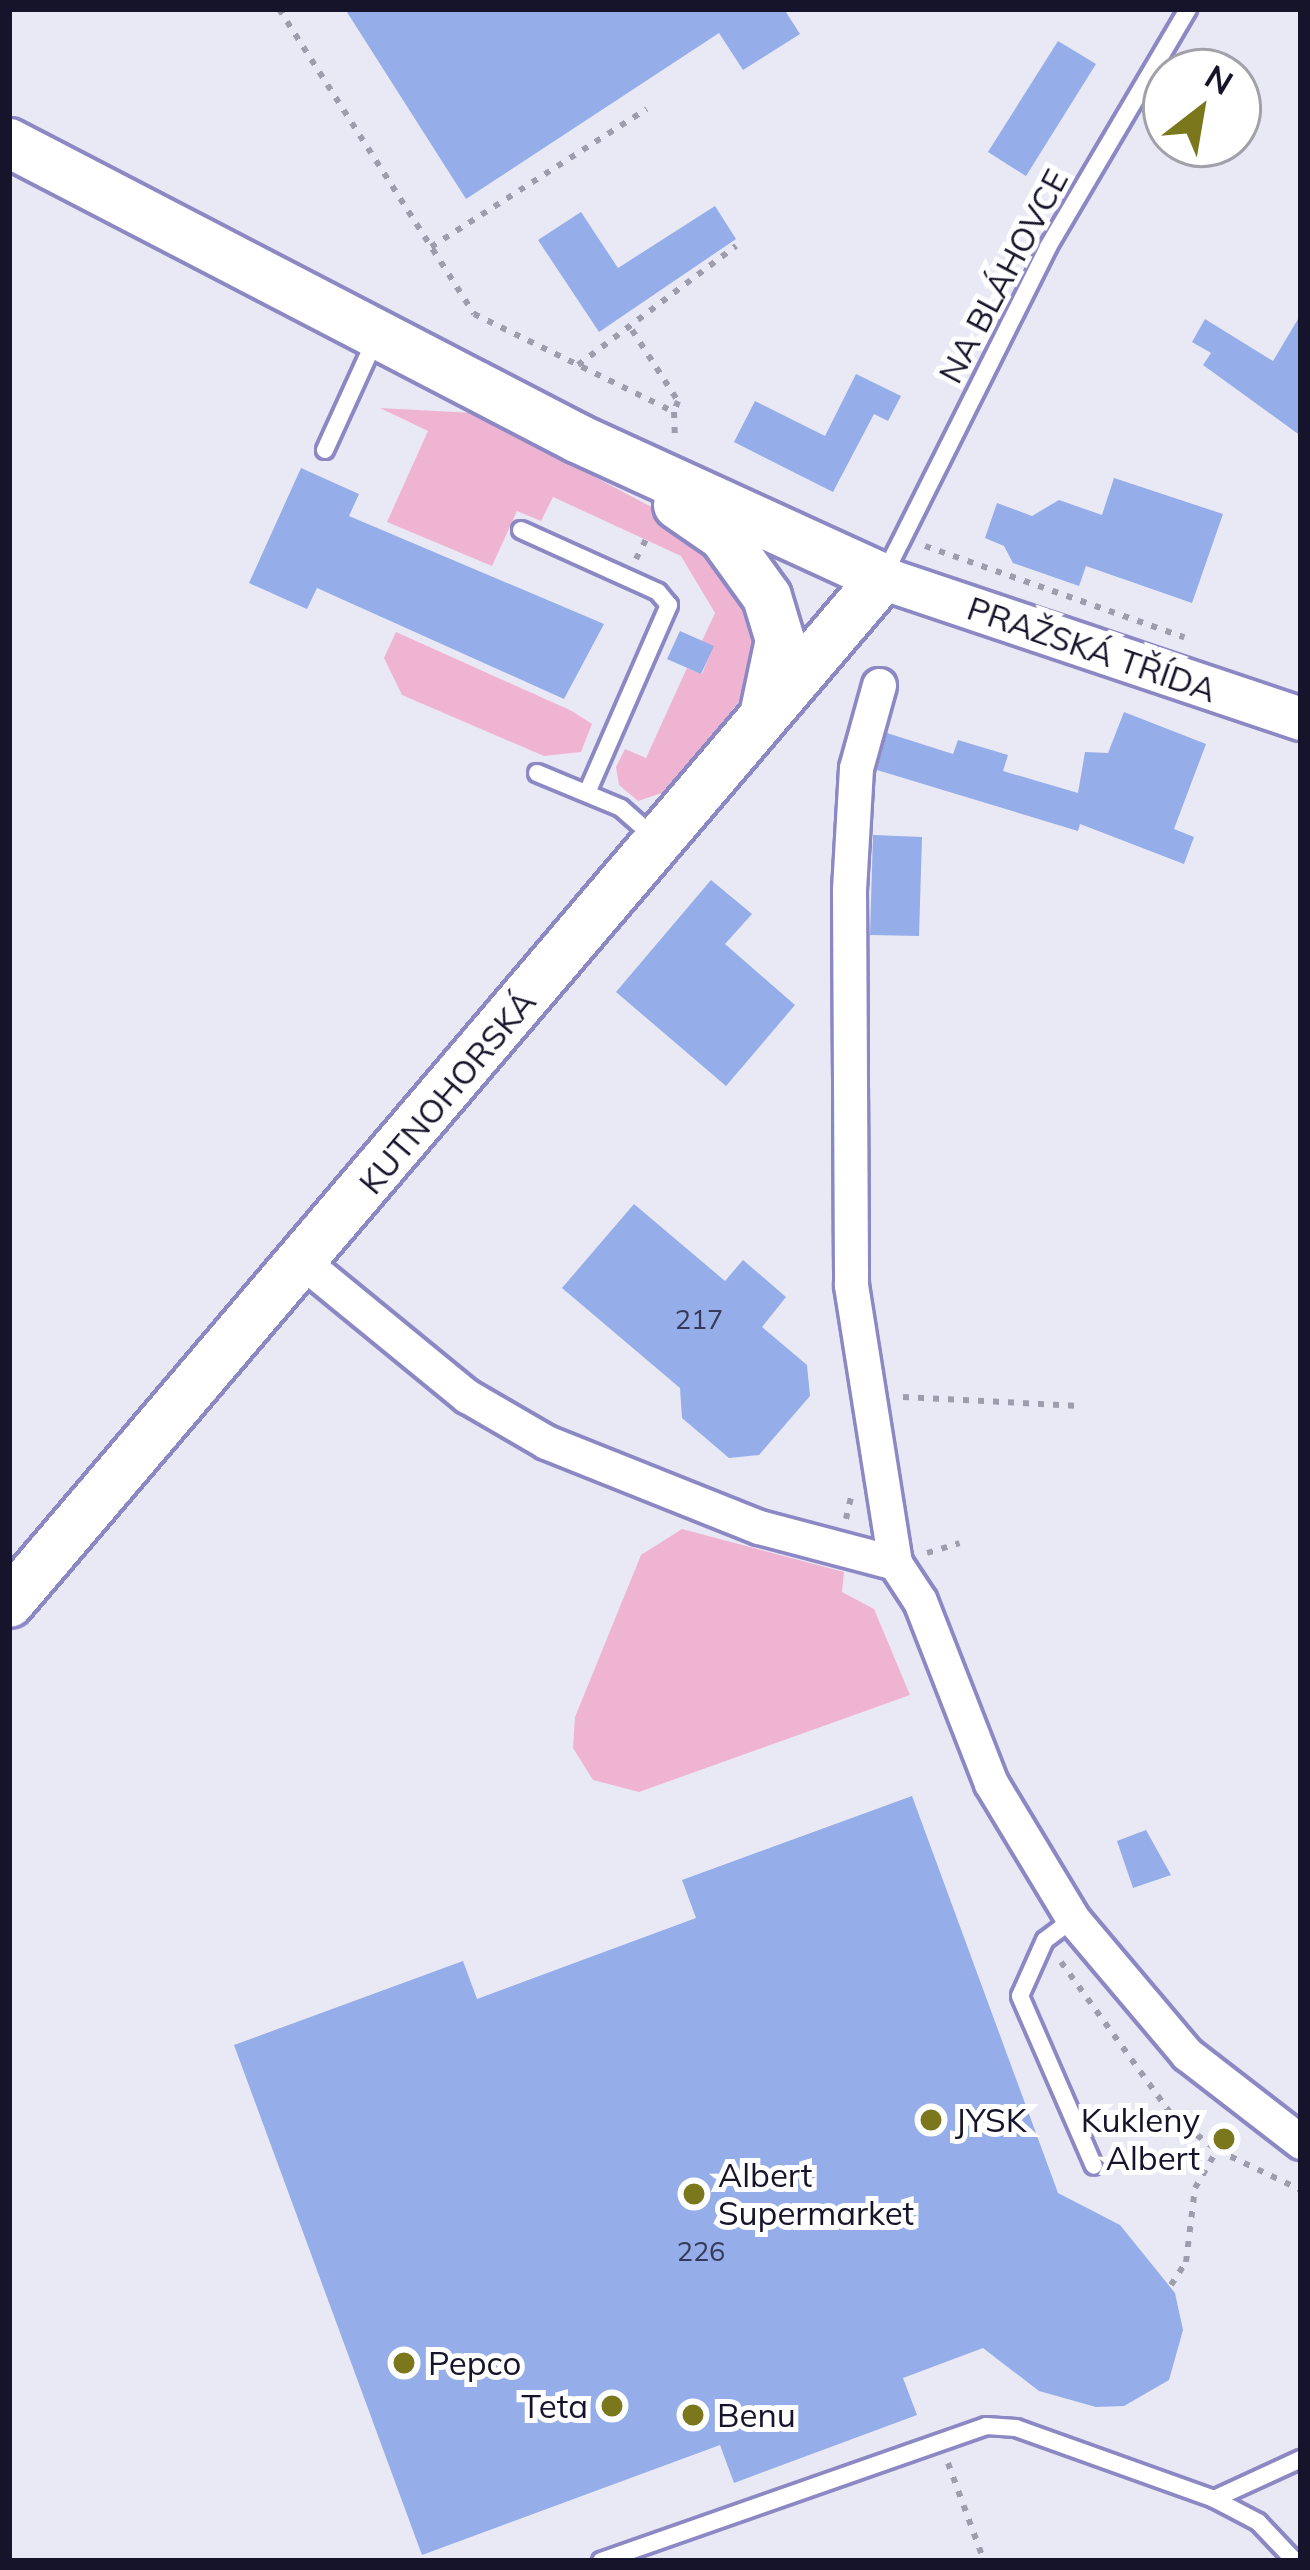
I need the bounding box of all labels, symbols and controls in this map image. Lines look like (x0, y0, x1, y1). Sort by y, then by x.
north arrow (1142, 48, 1262, 168)
text: N (1198, 55, 1240, 103)
street label: NA BLÁHOVCE (930, 162, 1076, 390)
street label: PRAŽSKÁ TŘÍDA (962, 588, 1222, 710)
street label: KUTNOHORSKÁ (350, 982, 544, 1202)
house number: 217 (675, 1304, 723, 1336)
place label: JYSK (955, 2100, 1027, 2140)
place label: Kukleny Albert (1081, 2100, 1200, 2178)
marker: JYSK (918, 2107, 944, 2133)
marker: Kukleny Albert (1211, 2126, 1237, 2152)
place label: Albert Supermarket (718, 2155, 914, 2233)
marker: Albert Supermarket (681, 2181, 707, 2207)
house number: 226 (677, 2236, 725, 2268)
place label: Pepco (428, 2343, 521, 2383)
marker: Pepco (391, 2350, 417, 2376)
place label: Teta (521, 2386, 588, 2426)
marker: Teta (599, 2393, 625, 2419)
place label: Benu (717, 2395, 796, 2435)
marker: Benu (680, 2402, 706, 2428)

